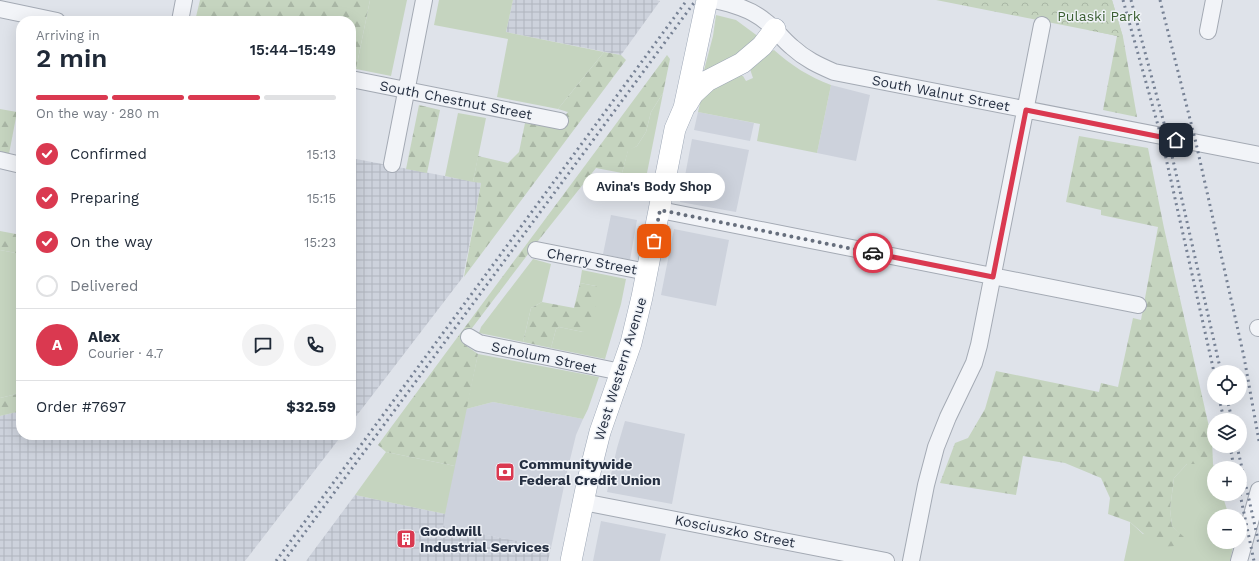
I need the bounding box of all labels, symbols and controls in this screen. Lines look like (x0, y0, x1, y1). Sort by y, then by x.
park label: Pulaski Park (1057, 8, 1141, 24)
text: Arriving in (36, 28, 100, 43)
text: 15:44–15:49 (250, 41, 336, 59)
text: 2 min (36, 43, 107, 73)
street label: South Walnut Street (871, 72, 1011, 114)
street label: South Chestnut Street (378, 77, 534, 123)
text: On the way · 280 m (36, 106, 159, 121)
pin (1159, 123, 1193, 157)
icon: home (1165, 129, 1187, 151)
icon: check (36, 143, 58, 165)
text: Confirmed (70, 145, 147, 163)
text: 15:13 (307, 147, 336, 162)
callout: Avina's Body Shop (583, 173, 725, 201)
text: Avina's Body Shop (596, 179, 712, 194)
icon: check (36, 187, 58, 209)
text: Preparing (70, 189, 139, 207)
text: 15:15 (307, 191, 336, 206)
pin (637, 224, 671, 258)
icon: bag (643, 230, 665, 252)
icon: check (36, 231, 58, 253)
text: On the way (70, 233, 152, 251)
courier (853, 233, 893, 273)
text: 15:23 (304, 235, 336, 250)
icon: car (862, 242, 884, 264)
street label: Cherry Street (546, 244, 639, 278)
text: Delivered (70, 277, 138, 295)
street label: West Western Avenue (591, 295, 649, 443)
button: chat (242, 324, 284, 366)
button: phone (294, 324, 336, 366)
text: Alex (88, 328, 120, 346)
text: A (52, 336, 62, 354)
street label: Scholum Street (490, 338, 598, 376)
text: Courier · 4.7 (88, 346, 163, 361)
map controls (1207, 365, 1247, 549)
button: locate (1207, 365, 1247, 405)
text: Order #7697 (36, 398, 126, 416)
text: $32.59 (286, 398, 336, 416)
button: layers (1207, 413, 1247, 453)
place label: Communitywide Federal Credit Union (519, 456, 661, 488)
bank icon: Communitywide Federal Credit Union (494, 461, 516, 483)
button: + (1207, 461, 1247, 501)
button: − (1207, 509, 1247, 549)
street label: Kosciuszko Street (673, 511, 797, 551)
place label: Goodwill Industrial Services (420, 523, 550, 555)
building icon: Goodwill Industrial Services (395, 528, 417, 550)

